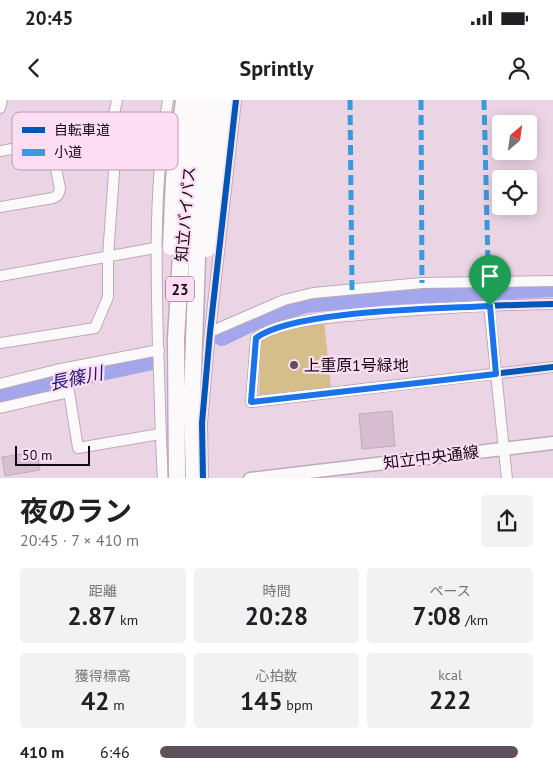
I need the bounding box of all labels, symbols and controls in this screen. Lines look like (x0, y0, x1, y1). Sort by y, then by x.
text: 20:45 (25, 6, 73, 30)
icon: back (20, 54, 48, 82)
text: Sprintly (240, 54, 313, 82)
icon: person (505, 54, 533, 82)
legend (12, 112, 178, 170)
north arrow (492, 115, 538, 160)
map controls (492, 115, 537, 215)
text: 自転車道 (54, 121, 110, 139)
text: 小道 (54, 143, 82, 161)
street label: 知立バイパス (171, 165, 199, 263)
button: locate (492, 170, 537, 215)
pin (469, 255, 511, 306)
icon: arrive (476, 262, 504, 290)
road number: 23 (166, 276, 194, 302)
place label: 上重原1号緑地 (304, 355, 409, 375)
marker: 上重原1号緑地 (288, 359, 300, 371)
water label: 長篠川 (47, 361, 107, 395)
street label: 知立中央通線 (382, 441, 480, 473)
scale bar (15, 443, 90, 467)
text: 50 m (22, 446, 52, 464)
text: 夜のラン (20, 492, 132, 529)
button: share (481, 495, 533, 547)
text: 20:45 · 7 × 410 m (20, 530, 139, 550)
text: 距離 (89, 582, 117, 600)
text: 時間 (262, 582, 290, 600)
text: ペース (430, 582, 471, 600)
text: 2.87 (68, 600, 116, 632)
text: 20:28 (245, 600, 308, 632)
text: 7:08 (412, 600, 461, 632)
text: km (116, 611, 138, 629)
text: /km (461, 611, 488, 629)
text: kcal (438, 666, 462, 684)
text: 獲得標高 (75, 667, 131, 685)
text: 心拍数 (255, 667, 297, 685)
text: 222 (429, 684, 471, 716)
text: 42 (81, 685, 109, 717)
text: 145 (240, 685, 283, 717)
text: m (109, 696, 125, 714)
text: bpm (283, 696, 313, 714)
text: 410 m (20, 742, 64, 762)
text: 6:46 (100, 742, 130, 762)

